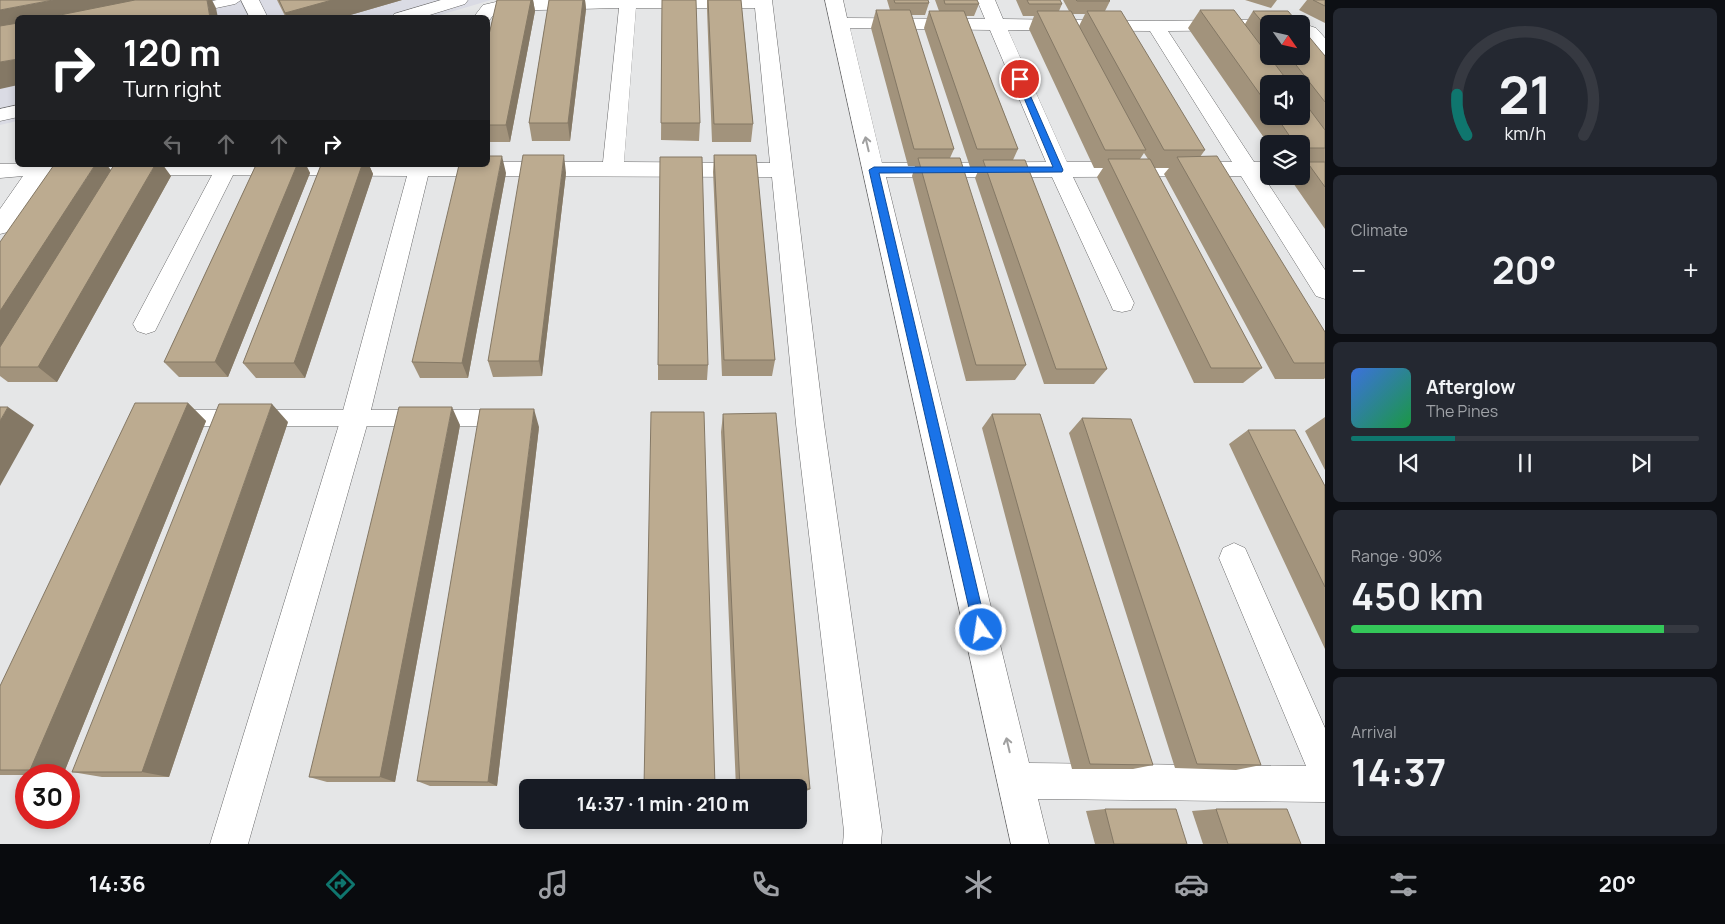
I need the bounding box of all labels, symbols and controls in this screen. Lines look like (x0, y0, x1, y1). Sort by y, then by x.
north arrow (1260, 15, 1310, 65)
map controls (1260, 15, 1310, 185)
text: 120 m (123, 29, 221, 77)
icon: right (40, 35, 105, 100)
pin (999, 58, 1041, 100)
text: 21 (1498, 59, 1552, 130)
icon: arrive (1006, 65, 1034, 93)
text: Turn right (123, 74, 221, 104)
button: sound (1260, 75, 1310, 125)
text: km/h (1504, 121, 1546, 145)
icon: left (159, 130, 187, 158)
icon: ahead (212, 130, 240, 158)
icon: ahead (265, 130, 293, 158)
icon: right (318, 130, 346, 158)
button: layers (1260, 135, 1310, 185)
one-way arrow (862, 136, 871, 152)
text: Climate (1351, 219, 1408, 241)
text: 20° (1492, 243, 1557, 295)
text: − (1351, 251, 1366, 289)
text: + (1683, 251, 1699, 289)
text: Afterglow (1426, 374, 1515, 400)
text: The Pines (1426, 400, 1498, 422)
icon: previous (1395, 449, 1423, 477)
icon: pause (1511, 449, 1539, 477)
icon: next (1627, 449, 1655, 477)
text: Range · 90% (1351, 545, 1442, 567)
text: 450 km (1351, 569, 1484, 621)
position arrow (954, 603, 1006, 655)
text: Arrival (1351, 721, 1397, 743)
one-way arrow (1003, 738, 1012, 754)
text: 14:37 (1351, 745, 1446, 797)
speed limit sign: 30 (15, 764, 80, 829)
text: 14:37 · 1 min · 210 m (577, 791, 749, 817)
icon: directions (323, 867, 358, 902)
icon: music (536, 867, 571, 902)
icon: phone (748, 867, 783, 902)
icon: climate (961, 867, 996, 902)
icon: car (1174, 867, 1209, 902)
icon: filters (1386, 867, 1421, 902)
text: 14:36 (89, 869, 146, 899)
text: 20° (1599, 869, 1636, 899)

